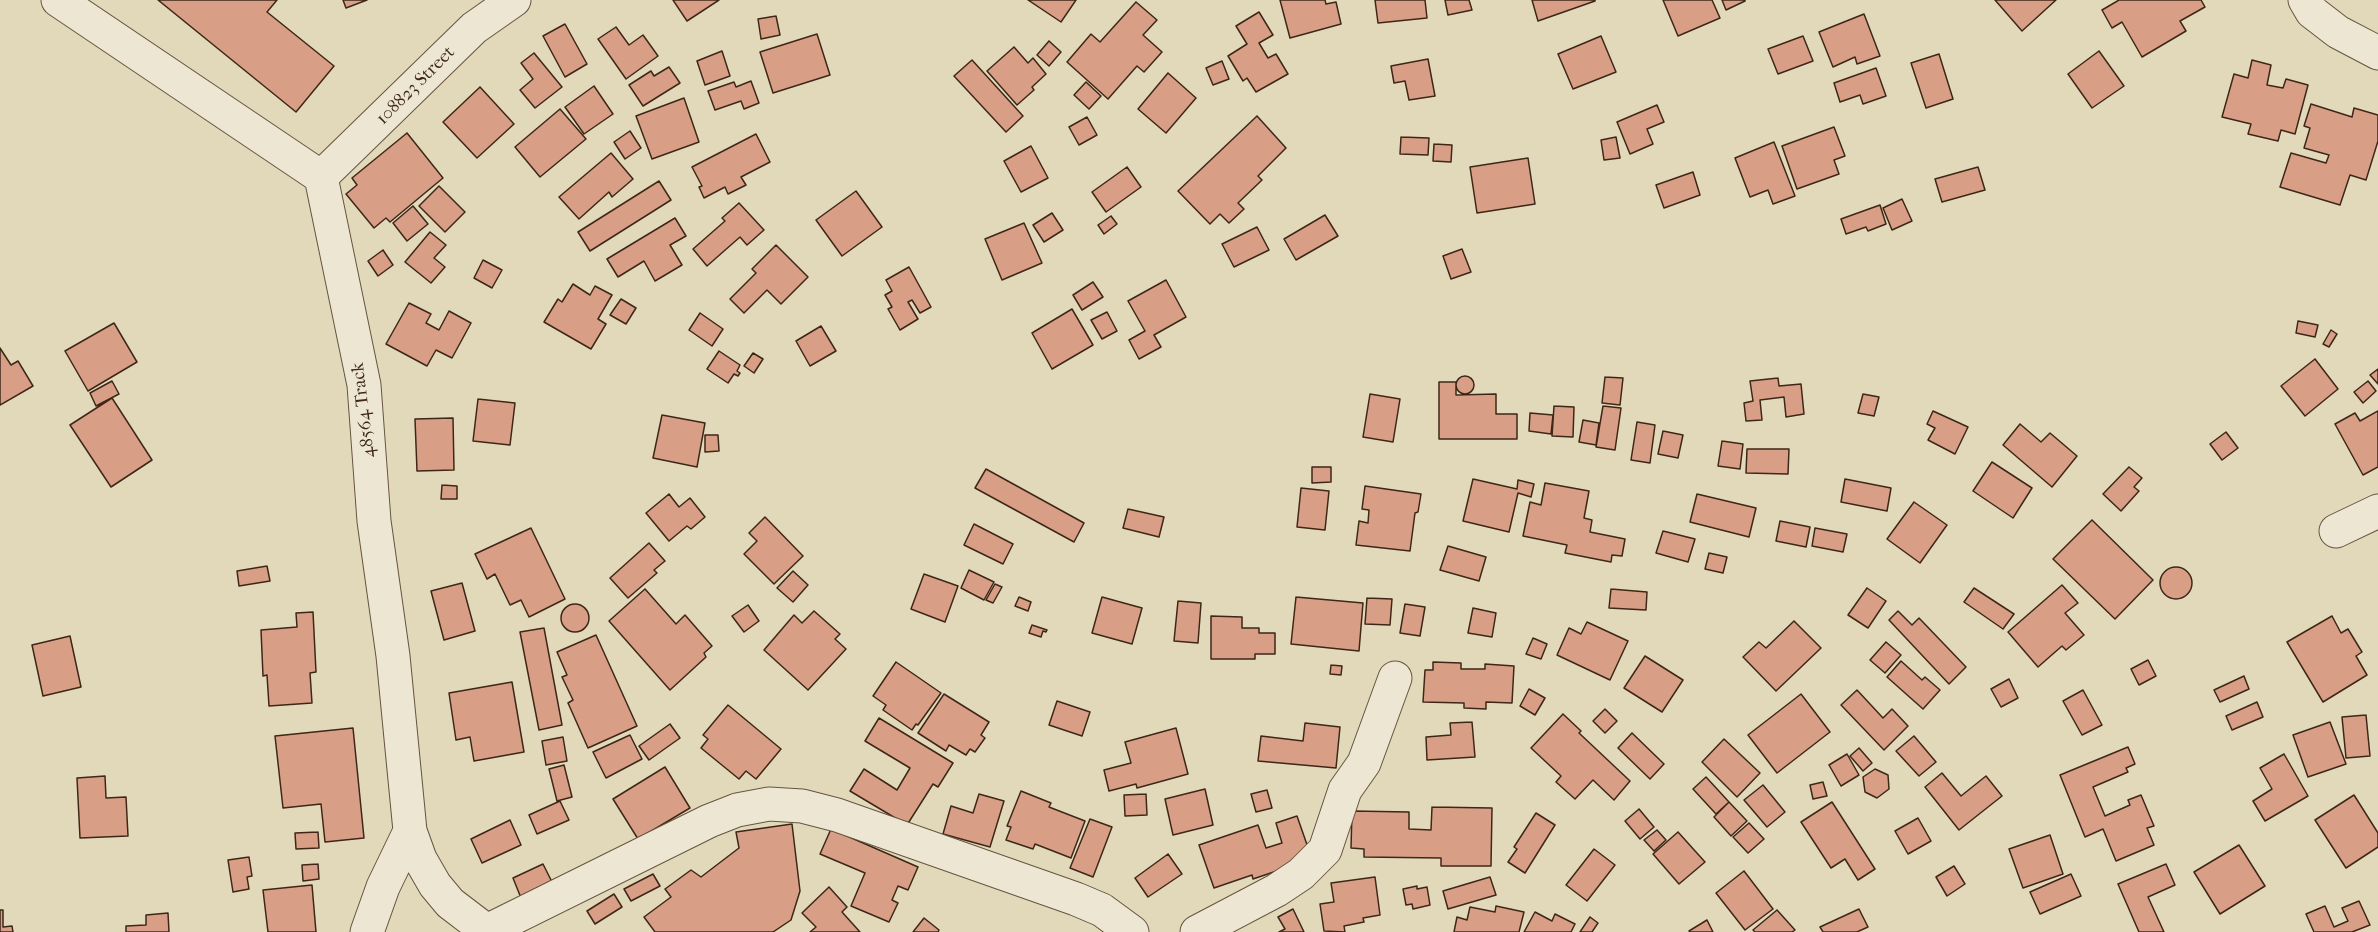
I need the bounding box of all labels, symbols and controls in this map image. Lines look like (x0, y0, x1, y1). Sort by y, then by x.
street label: 108823 Street (372, 42, 460, 130)
street label: 48564 Track (347, 361, 381, 459)

